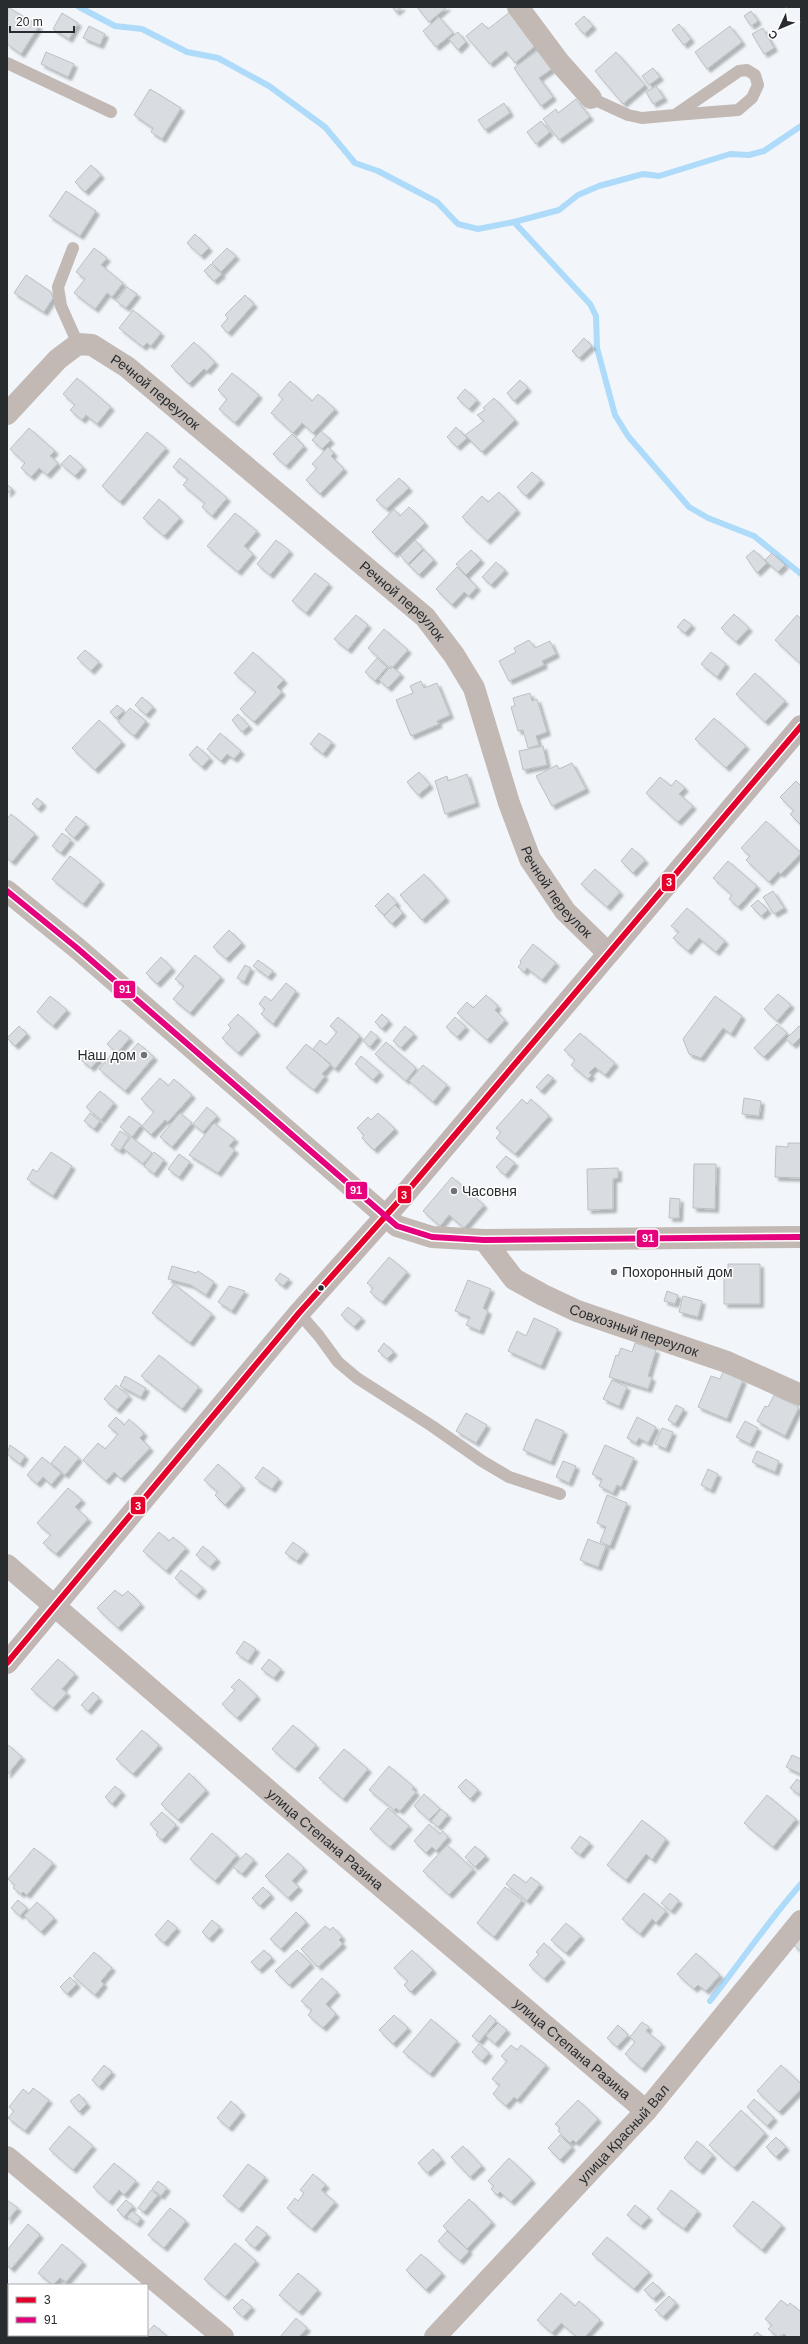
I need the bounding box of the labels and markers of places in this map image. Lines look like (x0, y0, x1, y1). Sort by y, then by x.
place label: Наш дом (77, 1047, 136, 1063)
marker: Наш дом (139, 1050, 149, 1060)
place label: Часовня (462, 1183, 517, 1199)
marker: Часовня (449, 1186, 459, 1196)
place label: Похоронный дом (622, 1264, 733, 1280)
marker: Похоронный дом (609, 1267, 619, 1277)
unlabelled marker (316, 1283, 326, 1293)

